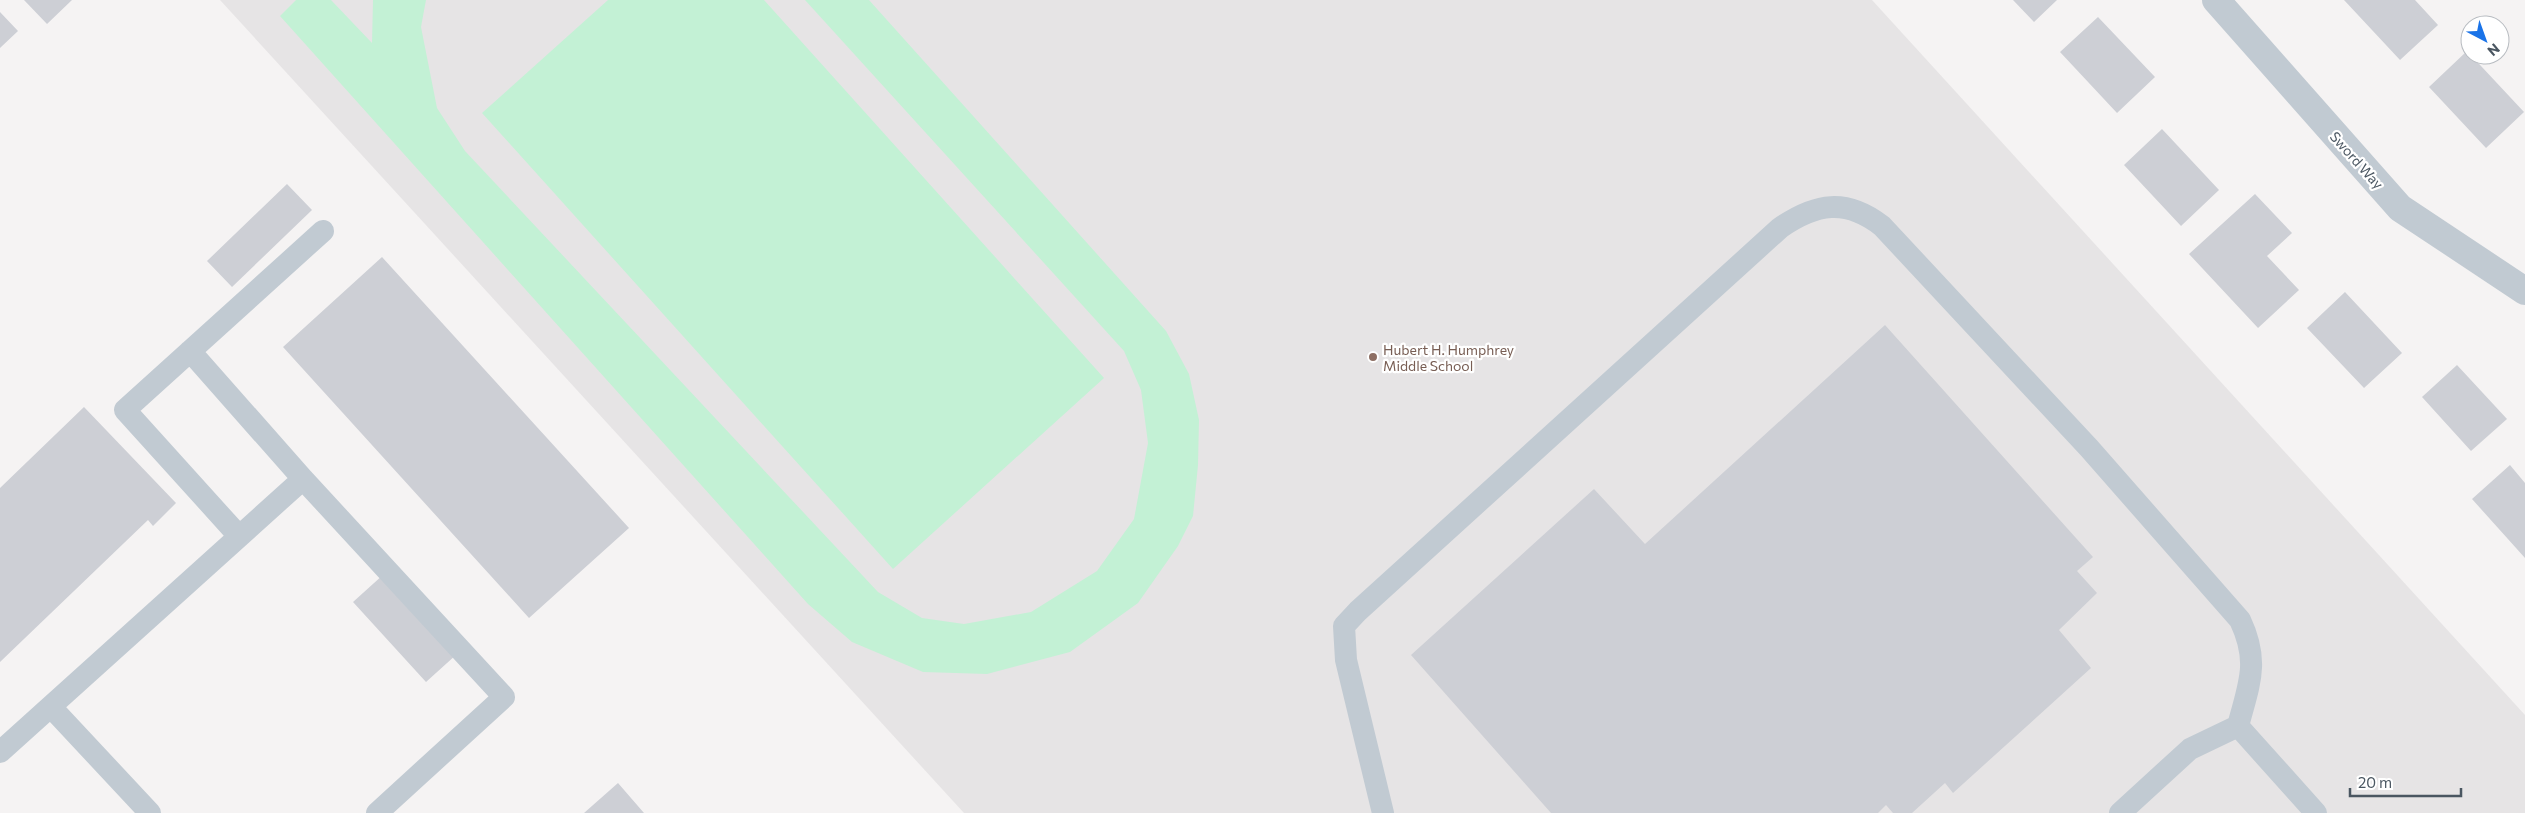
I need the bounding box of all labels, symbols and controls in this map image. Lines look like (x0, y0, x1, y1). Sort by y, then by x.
north arrow (2460, 15, 2510, 65)
text: N (2484, 40, 2503, 60)
street label: Sword Way (2327, 128, 2387, 192)
place label: Hubert H. Humphrey Middle School (1383, 341, 1514, 374)
marker: Hubert H. Humphrey Middle School (1367, 351, 1379, 363)
scale bar (2350, 766, 2461, 798)
text: 20 m (2358, 773, 2392, 791)

